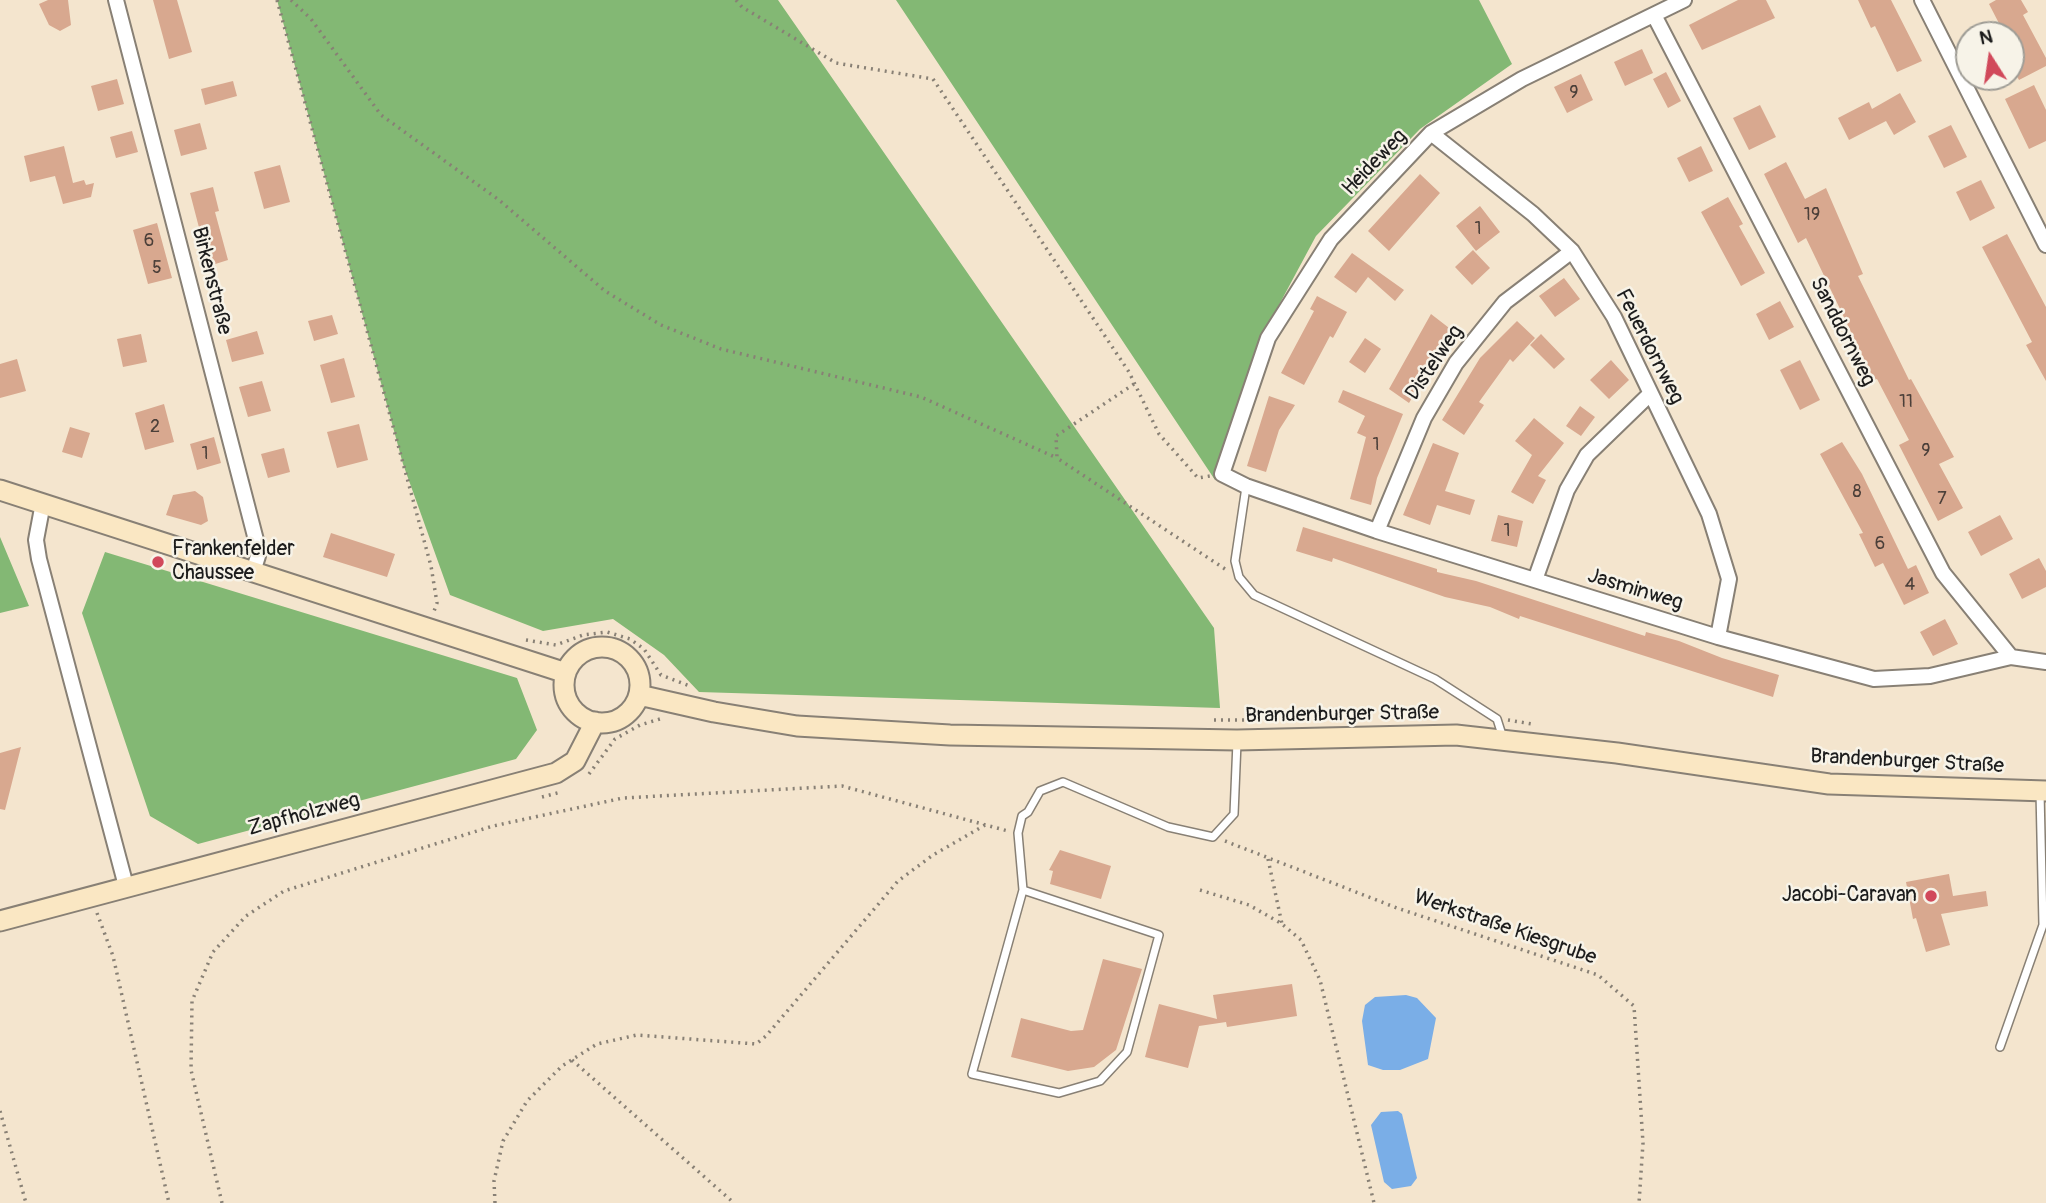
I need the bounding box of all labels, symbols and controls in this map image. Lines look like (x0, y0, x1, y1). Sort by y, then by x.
north arrow (1955, 21, 2025, 91)
text: N (1977, 24, 1995, 50)
house number: 9 (1569, 82, 1579, 104)
street label: Heideweg (1337, 125, 1413, 201)
house number: 19 (1804, 204, 1820, 226)
house number: 1 (1474, 218, 1482, 240)
street label: Birkenstraße (185, 224, 237, 338)
house number: 6 (144, 230, 154, 252)
house number: 5 (152, 257, 162, 279)
street label: Sanddornweg (1804, 273, 1880, 391)
street label: Feuerdornweg (1609, 285, 1689, 409)
street label: Distelweg (1401, 321, 1469, 405)
house number: 11 (1899, 391, 1913, 413)
house number: 2 (150, 416, 160, 438)
house number: 1 (1372, 434, 1380, 456)
house number: 9 (1921, 440, 1931, 462)
house number: 1 (201, 443, 209, 465)
house number: 8 (1852, 481, 1862, 503)
house number: 7 (1937, 488, 1947, 510)
house number: 1 (1503, 520, 1511, 542)
house number: 6 (1875, 533, 1885, 555)
place label: Frankenfelder Chaussee (172, 537, 295, 587)
marker: Frankenfelder Chaussee (150, 554, 166, 570)
street label: Jasminweg (1584, 564, 1686, 616)
house number: 4 (1905, 574, 1915, 596)
street label: Brandenburger Straße (1245, 701, 1439, 729)
street label: Brandenburger Straße (1810, 744, 2004, 780)
street label: Zapfholzweg (245, 788, 363, 842)
place label: Jacobi-Caravan (1782, 883, 1917, 909)
street label: Werkstraße Kiesgrube (1410, 885, 1600, 971)
marker: Jacobi-Caravan (1923, 888, 1939, 904)

